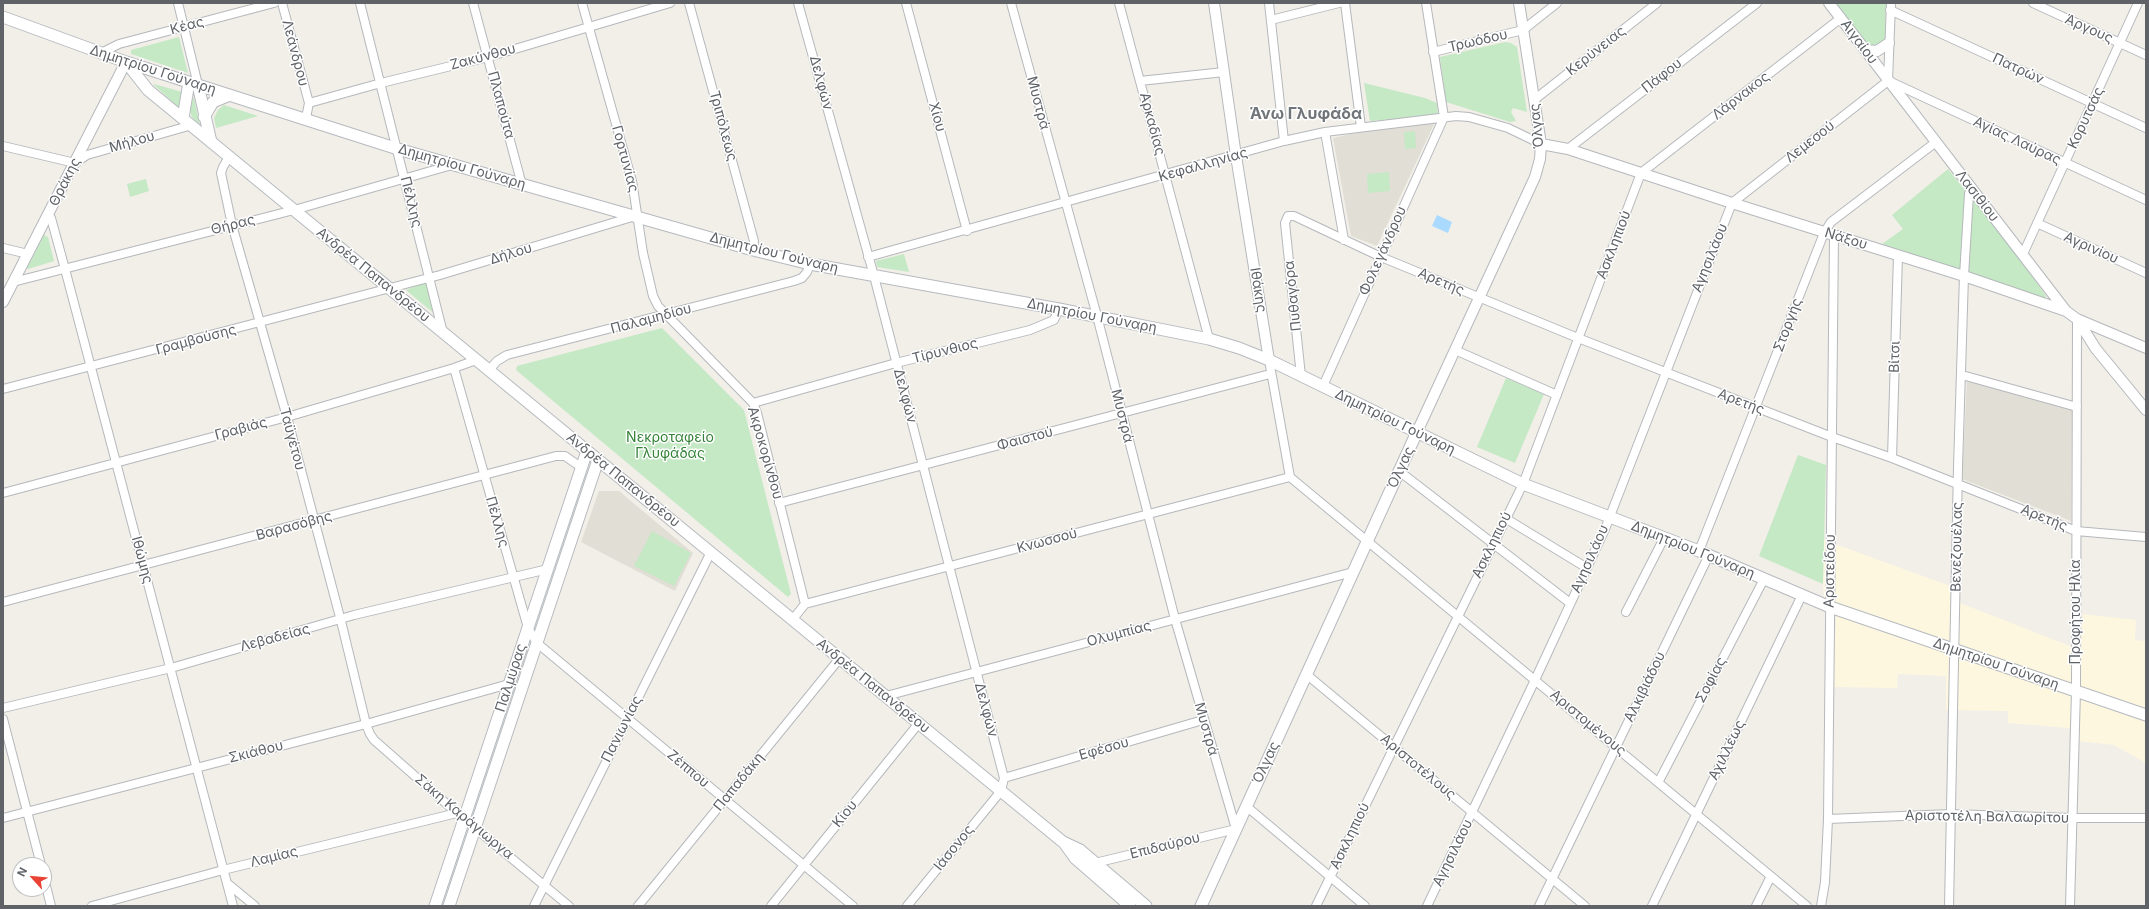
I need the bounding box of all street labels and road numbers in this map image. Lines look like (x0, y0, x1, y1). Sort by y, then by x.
street label: Άργους (2062, 11, 2116, 47)
street label: Κέας (168, 13, 206, 39)
street label: Αιγαίου (1837, 16, 1881, 68)
street label: Λεάνδρου (278, 18, 312, 88)
street label: Κερύνειας (1563, 23, 1629, 79)
street label: Τρωόδου (1447, 26, 1509, 56)
street label: Ζακύνθου (448, 40, 518, 74)
street label: Δημητρίου Γούναρη (88, 42, 218, 98)
street label: Πατρών (1990, 50, 2046, 88)
street label: Δελφών (806, 54, 836, 112)
street label: Πάφου (1639, 55, 1685, 97)
street label: Λάρνακος (1709, 68, 1773, 124)
street label: Πλαπούτα (484, 69, 518, 141)
street label: Μυστρά (1023, 75, 1053, 131)
street label: Κορυτσάς (2064, 84, 2108, 152)
street label: Τριπόλεως (706, 89, 740, 163)
street label: Αρκαδίας (1136, 91, 1168, 157)
street label: Χίου (925, 100, 949, 134)
street label: Όλγας (1526, 103, 1548, 149)
street label: Αγίας Λαύρας (1970, 113, 2064, 169)
street label: Λεμεσού (1782, 118, 1838, 166)
street label: Γορτυνίας (608, 124, 642, 194)
street label: Μήλου (107, 128, 157, 156)
street label: Δημητρίου Γούναρη (396, 141, 528, 193)
street label: Κεφαλληνίας (1157, 144, 1249, 186)
street label: Θράκης (46, 155, 84, 209)
street label: Λασιθίου (1952, 167, 2002, 225)
street label: Πέλλης (397, 175, 425, 229)
street label: Φολεγάνδρου (1356, 204, 1410, 298)
street label: Ασκληπιού (1593, 208, 1635, 282)
street label: Θήρας (209, 211, 257, 239)
street label: Αγησιλάου (1689, 221, 1731, 295)
street label: Ανδρέα Παπανδρέου (313, 224, 433, 326)
street label: Νάξου (1823, 225, 1869, 253)
street label: Δημητρίου Γούναρη (708, 229, 840, 277)
street label: Αγρινίου (2061, 229, 2121, 267)
street label: Δήλου (488, 240, 534, 268)
street label: Πυθαγόρα (1281, 260, 1305, 332)
street label: Αρετής (1415, 265, 1467, 299)
street label: Ιθάκης (1246, 266, 1270, 314)
street label: Δημητρίου Γούναρη (1026, 295, 1158, 337)
street label: Στοργής (1770, 296, 1806, 354)
street label: Παλαμηδίου (609, 300, 693, 338)
street label: Γραμβούσης (154, 321, 238, 359)
street label: Τίρυνθιος (911, 335, 979, 367)
street label: Βίτσι (1886, 341, 1904, 373)
street label: Δελφών (890, 367, 920, 425)
street label: Αρετής (1715, 385, 1767, 419)
street label: Δημητρίου Γούναρη (1332, 386, 1458, 458)
street label: Μυστρά (1107, 388, 1137, 444)
street label: Ακροκορίνθου (744, 405, 786, 501)
street label: Ταϋγέτου (276, 406, 308, 472)
street label: Γραβιάς (213, 414, 269, 444)
street label: Φαιστού (995, 423, 1055, 455)
street label: Ανδρέα Παπανδρέου (563, 429, 683, 531)
street label: Όλγας (1384, 444, 1418, 492)
street label: Πέλλης (482, 495, 512, 549)
street label: Αρετής (2018, 501, 2070, 535)
street label: Βενεζουέλας (1948, 502, 1966, 592)
street label: Βαρασόβης (254, 508, 334, 544)
street label: Ασκληπιού (1469, 509, 1515, 581)
street label: Δημητρίου Γούναρη (1629, 518, 1757, 582)
street label: Αγησιλάου (1568, 522, 1612, 596)
street label: Κνωσσού (1015, 525, 1079, 557)
street label: Αριστείδου (1821, 534, 1839, 608)
street label: Ιθώμης (128, 535, 156, 585)
street label: Προφήτου Ηλία (2068, 559, 2084, 665)
street label: Ολυμπίας (1085, 617, 1153, 651)
street label: Λεβαδείας (238, 621, 312, 655)
street label: Ανδρέα Παπανδρέου (813, 635, 933, 737)
street label: Δημητρίου Γούναρη (1931, 635, 2061, 693)
street label: Παλμύρας (492, 642, 530, 714)
street label: Αλκιβιάδου (1621, 649, 1669, 725)
street label: Σοφίας (1692, 654, 1730, 706)
street label: Δελφών (971, 681, 1001, 739)
street label: Αριστομένους (1547, 686, 1629, 760)
street label: Πανιωνίας (598, 693, 646, 765)
street label: Μυστρά (1190, 700, 1222, 758)
street label: Αχιλλέως (1705, 717, 1749, 783)
street label: Αριστοτέλους (1377, 731, 1459, 803)
street label: Εφέσου (1077, 734, 1131, 764)
street label: Σκιάθου (227, 737, 285, 767)
street label: Όλγας (1249, 739, 1283, 787)
street label: Ζέππου (664, 747, 712, 791)
street label: Παπαδάκη (710, 749, 768, 815)
street label: Σάκη Καράγιωργα (411, 771, 517, 863)
street label: Κίου (829, 797, 861, 831)
street label: Ασκληπιού (1327, 800, 1373, 872)
street label: Αριστοτέλη Βαλαωρίτου (1905, 807, 2069, 827)
street label: Αγησιλάου (1430, 817, 1476, 889)
street label: Ιάσονος (930, 822, 978, 874)
street label: Επιδαύρου (1128, 829, 1202, 863)
street label: Λαμίας (249, 843, 299, 871)

